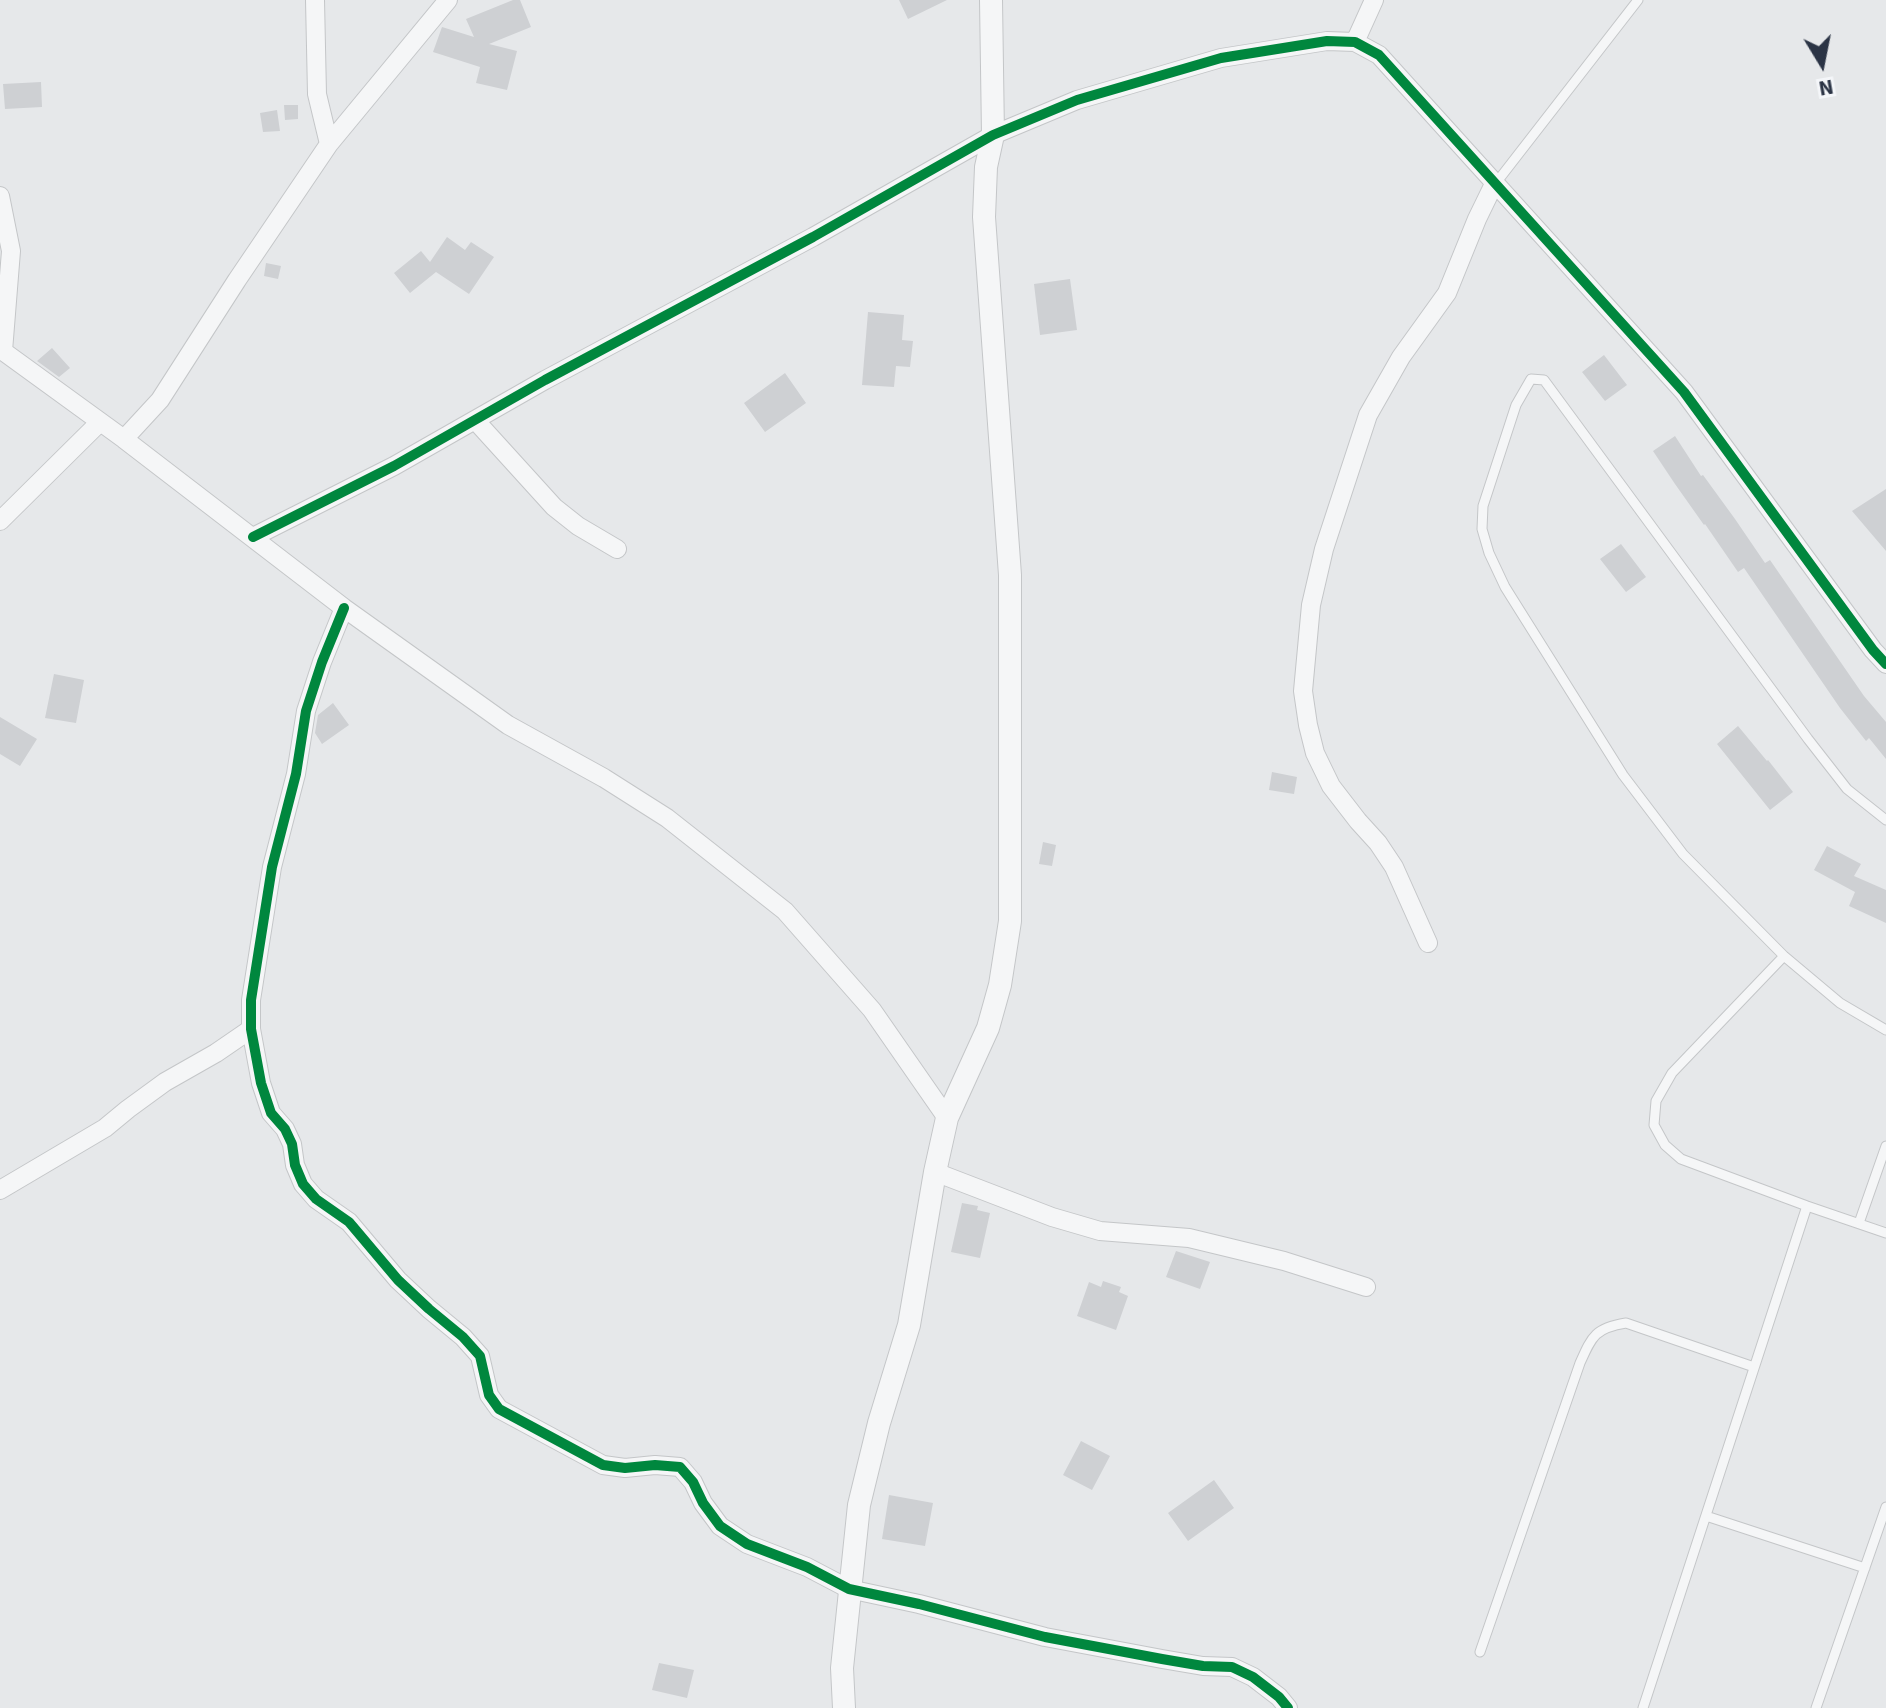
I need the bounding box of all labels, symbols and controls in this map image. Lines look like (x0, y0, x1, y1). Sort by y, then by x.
north arrow (1782, 24, 1862, 104)
text: N (1816, 71, 1836, 105)

